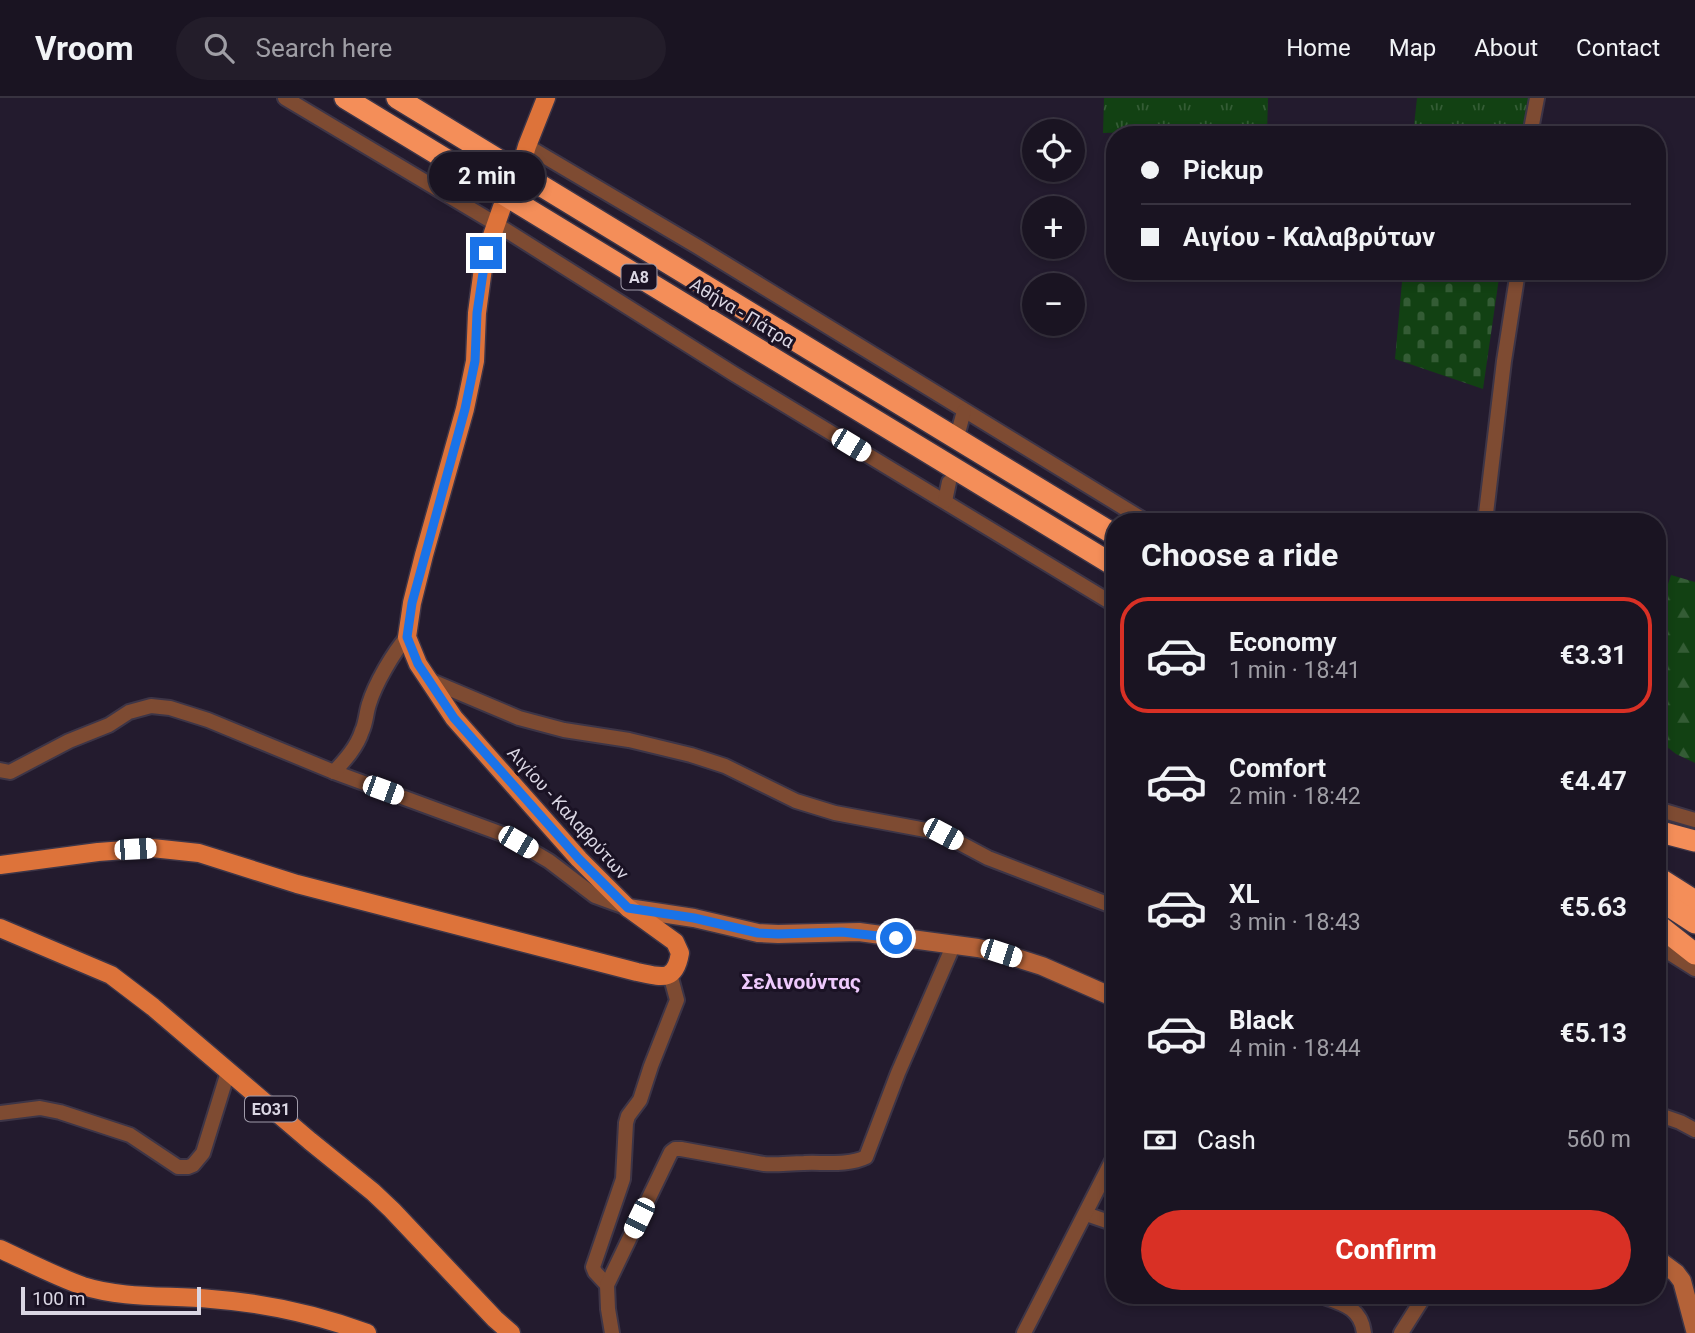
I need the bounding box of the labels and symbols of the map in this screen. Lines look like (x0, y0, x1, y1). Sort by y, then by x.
callout: 2 min (428, 152, 544, 200)
route end (470, 237, 502, 269)
road number: Α8 (622, 265, 656, 290)
street label: Αθήνα - Πάτρα (686, 273, 799, 352)
car (828, 425, 875, 465)
street label: Αιγίου - Καλαβρύτων (503, 742, 634, 883)
car (360, 773, 407, 807)
car (920, 815, 967, 853)
car (495, 822, 542, 862)
car (114, 837, 157, 861)
route start (880, 922, 912, 954)
car (978, 937, 1025, 969)
district label: Σελινούντας (741, 970, 861, 994)
road number: ΕΟ31 (245, 1096, 297, 1121)
car (621, 1195, 658, 1241)
scale bar (21, 1284, 201, 1316)

